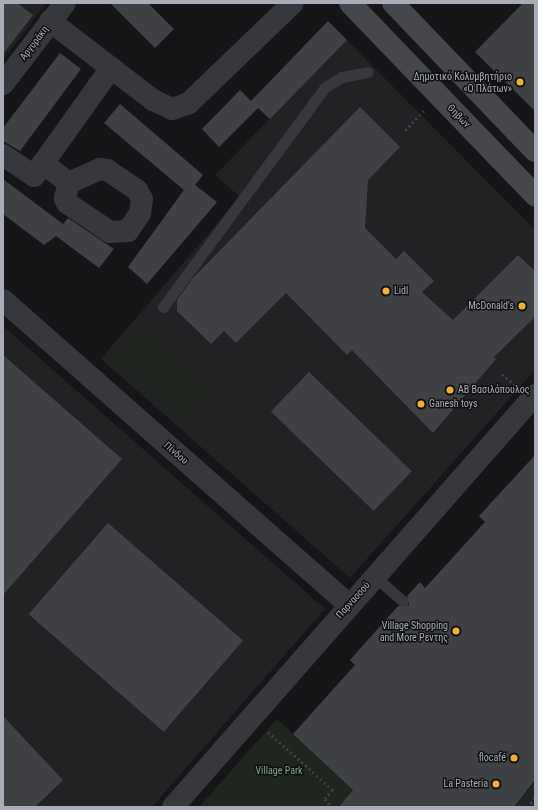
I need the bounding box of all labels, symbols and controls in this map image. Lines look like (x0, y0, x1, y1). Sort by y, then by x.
street label: Αργυράκη (17, 24, 51, 62)
place label: Δημοτικό Κολυμβητήριο «Ο Πλάτων» (413, 70, 512, 94)
marker: Δημοτικό Κολυμβητήριο «Ο Πλάτων» (515, 77, 525, 87)
street label: Θηβών (445, 102, 473, 130)
place label: Lidl (394, 285, 408, 297)
marker: Lidl (381, 286, 391, 296)
place label: McDonald's (468, 300, 514, 312)
marker: McDonald's (517, 301, 527, 311)
place label: ΑΒ Βασιλόπουλος (458, 384, 530, 396)
marker: ΑΒ Βασιλόπουλος (445, 385, 455, 395)
place label: Ganesh toys (429, 398, 477, 410)
marker: Ganesh toys (416, 399, 426, 409)
street label: Πίνδου (161, 439, 191, 467)
street label: Παρνασσού (333, 579, 373, 621)
place label: Village Shopping and More Ρεντης (380, 619, 448, 642)
marker: Village Shopping and More Ρεντης (451, 626, 461, 636)
place label: flocafé (479, 752, 506, 764)
marker: flocafé (509, 753, 519, 763)
park label: Village Park (255, 765, 303, 777)
place label: La Pasteria (444, 778, 488, 790)
marker: La Pasteria (491, 779, 501, 789)

